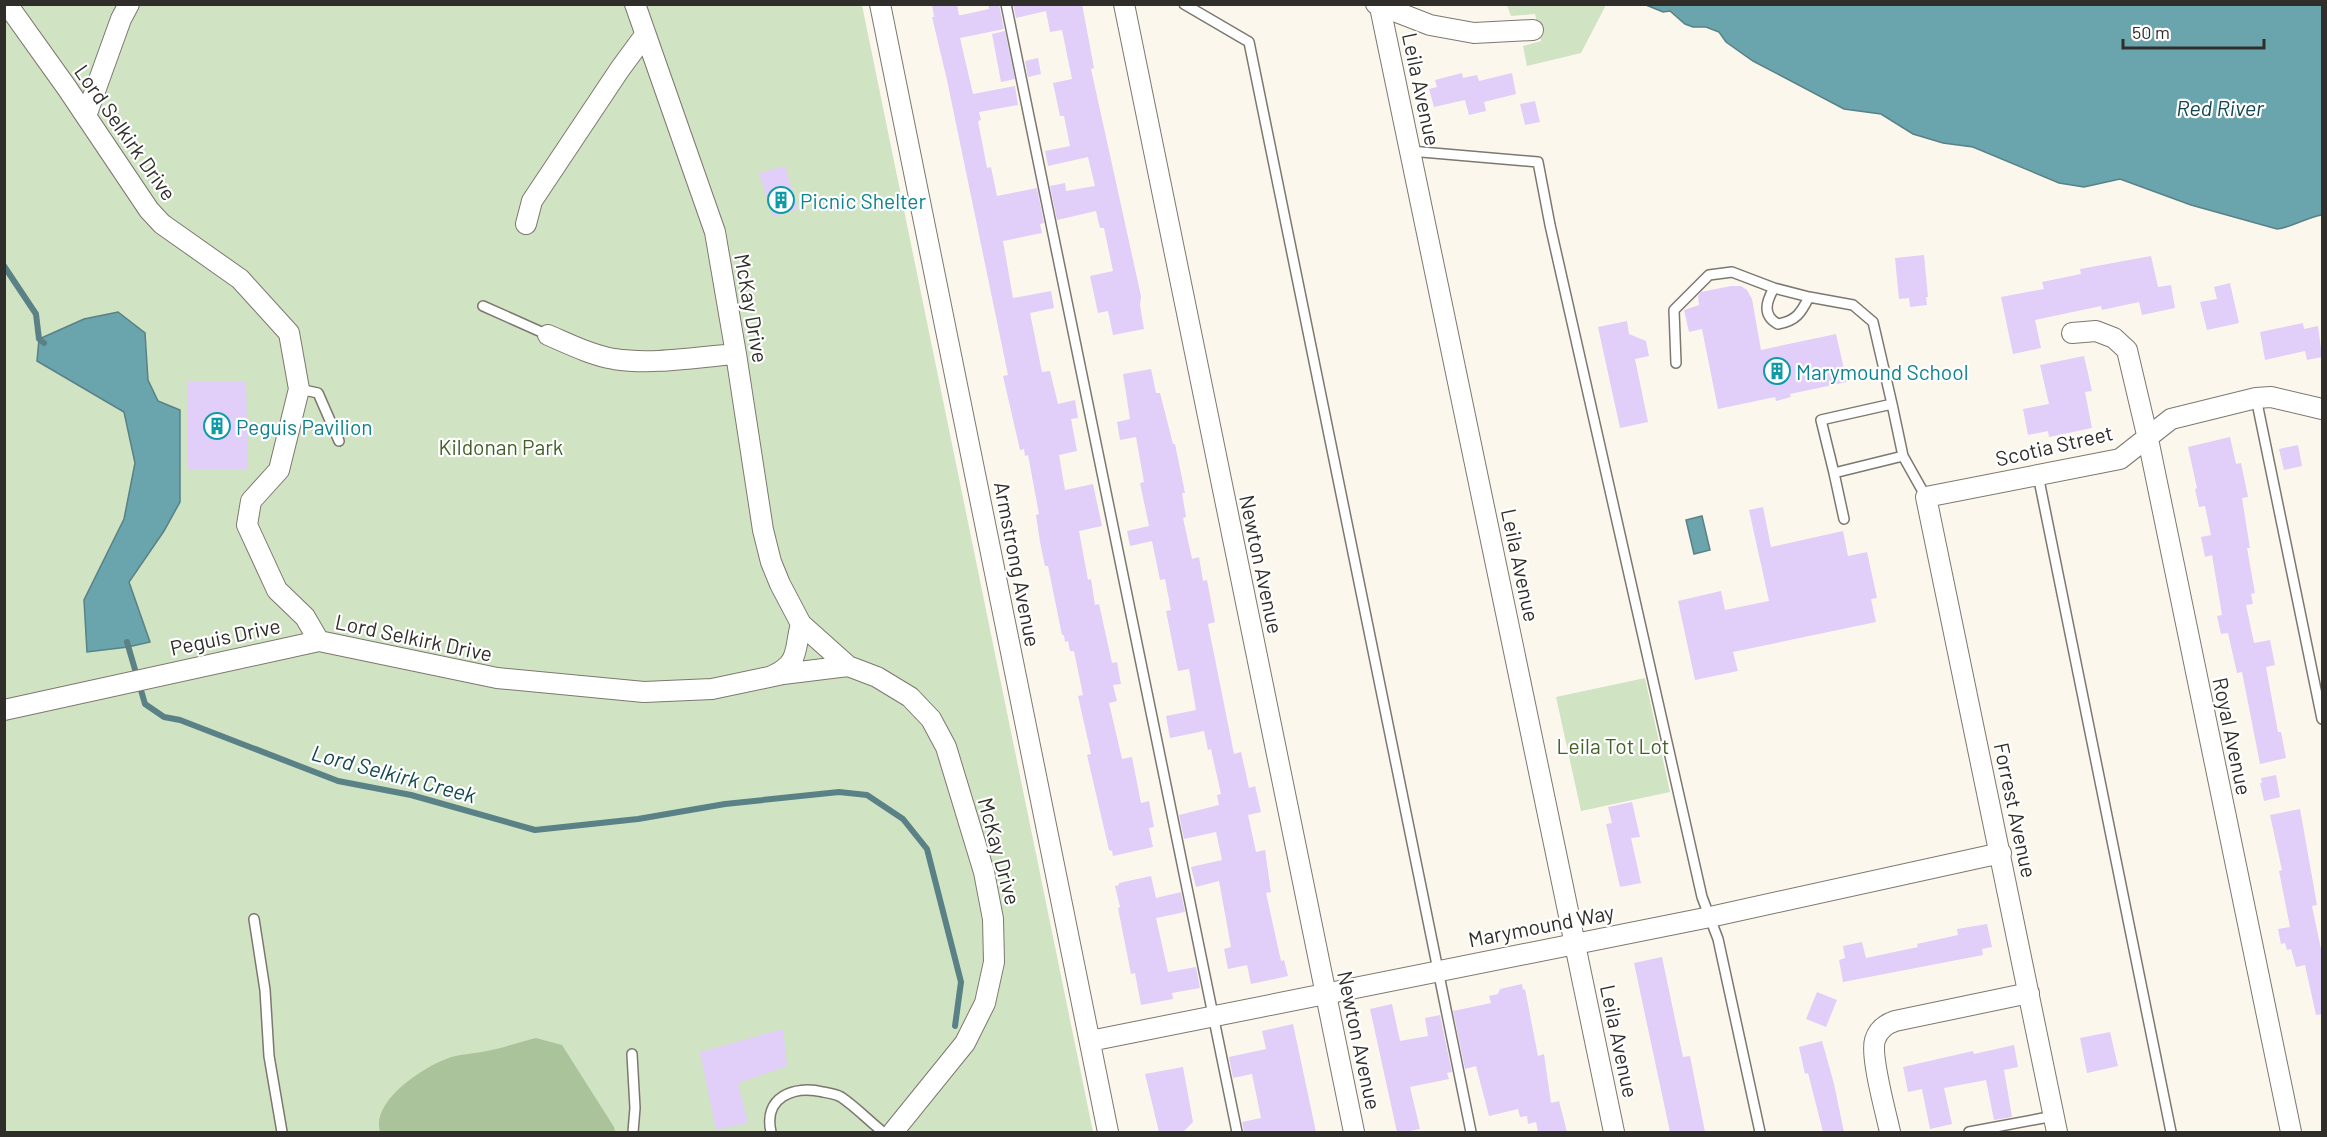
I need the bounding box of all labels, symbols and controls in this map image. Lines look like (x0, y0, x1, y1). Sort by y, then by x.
scale bar (2123, 12, 2264, 50)
text: 50 m (2132, 21, 2170, 43)
street label: Leila Avenue (1398, 30, 1446, 148)
street label: Lord Selkirk Drive (70, 59, 182, 205)
water label: Red River (2176, 94, 2265, 120)
building icon: Picnic Shelter (766, 185, 796, 215)
place label: Picnic Shelter (800, 188, 926, 213)
street label: McKay Drive (730, 252, 774, 364)
building icon: Marymound School (1762, 356, 1792, 386)
place label: Marymound School (1796, 359, 1969, 384)
building icon: Peguis Pavilion (202, 411, 232, 441)
place label: Peguis Pavilion (236, 414, 373, 439)
street label: Scotia Street (1993, 419, 2115, 471)
park label: Kildonan Park (439, 434, 563, 459)
street label: Armstrong Avenue (990, 479, 1046, 649)
street label: Newton Avenue (1235, 492, 1289, 636)
street label: Leila Avenue (1497, 506, 1545, 624)
street label: Lord Selkirk Drive (333, 608, 495, 666)
street label: Peguis Drive (168, 612, 282, 660)
street label: Royal Avenue (2208, 675, 2258, 797)
park label: Leila Tot Lot (1557, 733, 1669, 758)
water label: Lord Selkirk Creek (309, 739, 479, 808)
street label: Forrest Avenue (1989, 740, 2043, 880)
street label: McKay Drive (974, 795, 1026, 907)
street label: Marymound Way (1466, 899, 1616, 951)
street label: Newton Avenue (1333, 968, 1387, 1112)
street label: Leila Avenue (1596, 982, 1644, 1100)

